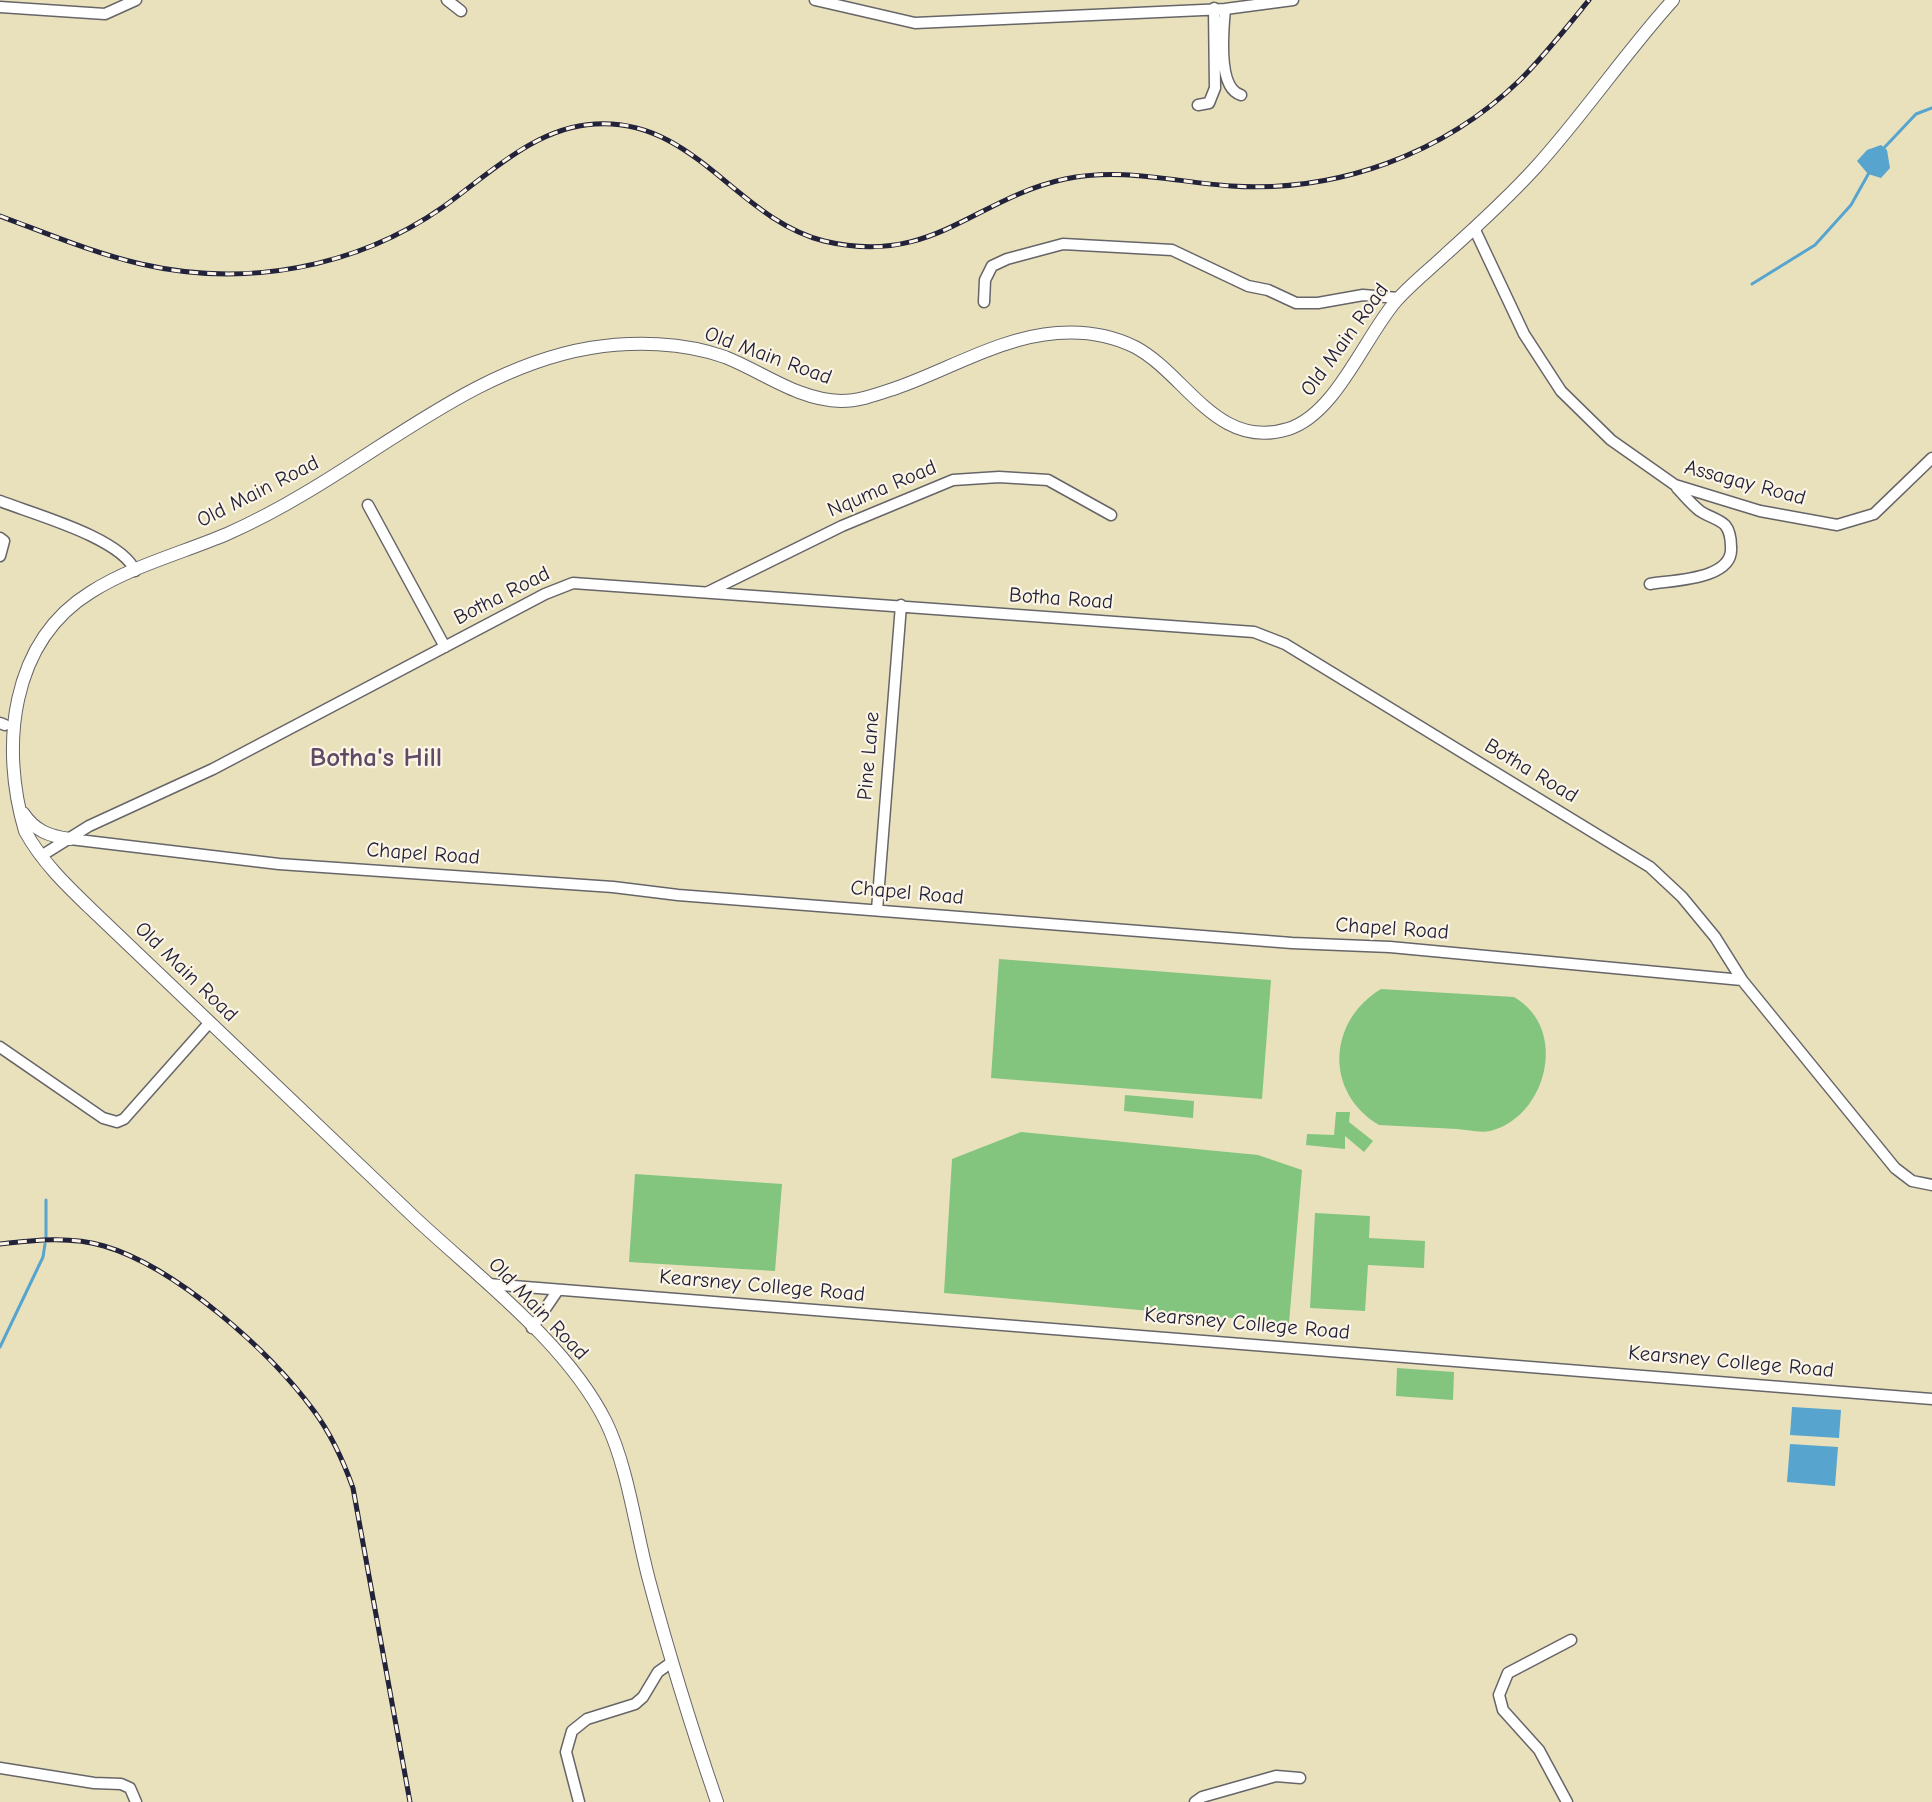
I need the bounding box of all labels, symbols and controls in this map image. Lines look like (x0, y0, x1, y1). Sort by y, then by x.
street label: Old Main Road (1296, 279, 1394, 401)
street label: Old Main Road (701, 321, 835, 391)
street label: Old Main Road (193, 450, 323, 534)
street label: Nquma Road (824, 455, 940, 523)
street label: Assagay Road (1682, 455, 1808, 511)
street label: Botha Road (450, 561, 554, 631)
street label: Botha Road (1008, 583, 1114, 615)
street label: Pine Lane (853, 711, 885, 801)
street label: Botha Road (1480, 733, 1582, 809)
district label: Botha's Hill (310, 742, 442, 774)
street label: Chapel Road (365, 837, 481, 871)
street label: Chapel Road (849, 875, 965, 911)
street label: Chapel Road (1334, 912, 1450, 946)
street label: Old Main Road (129, 917, 243, 1027)
street label: Old Main Road (483, 1252, 593, 1366)
street label: Kearsney College Road (658, 1264, 866, 1308)
street label: Kearsney College Road (1143, 1302, 1351, 1346)
street label: Kearsney College Road (1627, 1340, 1835, 1384)

